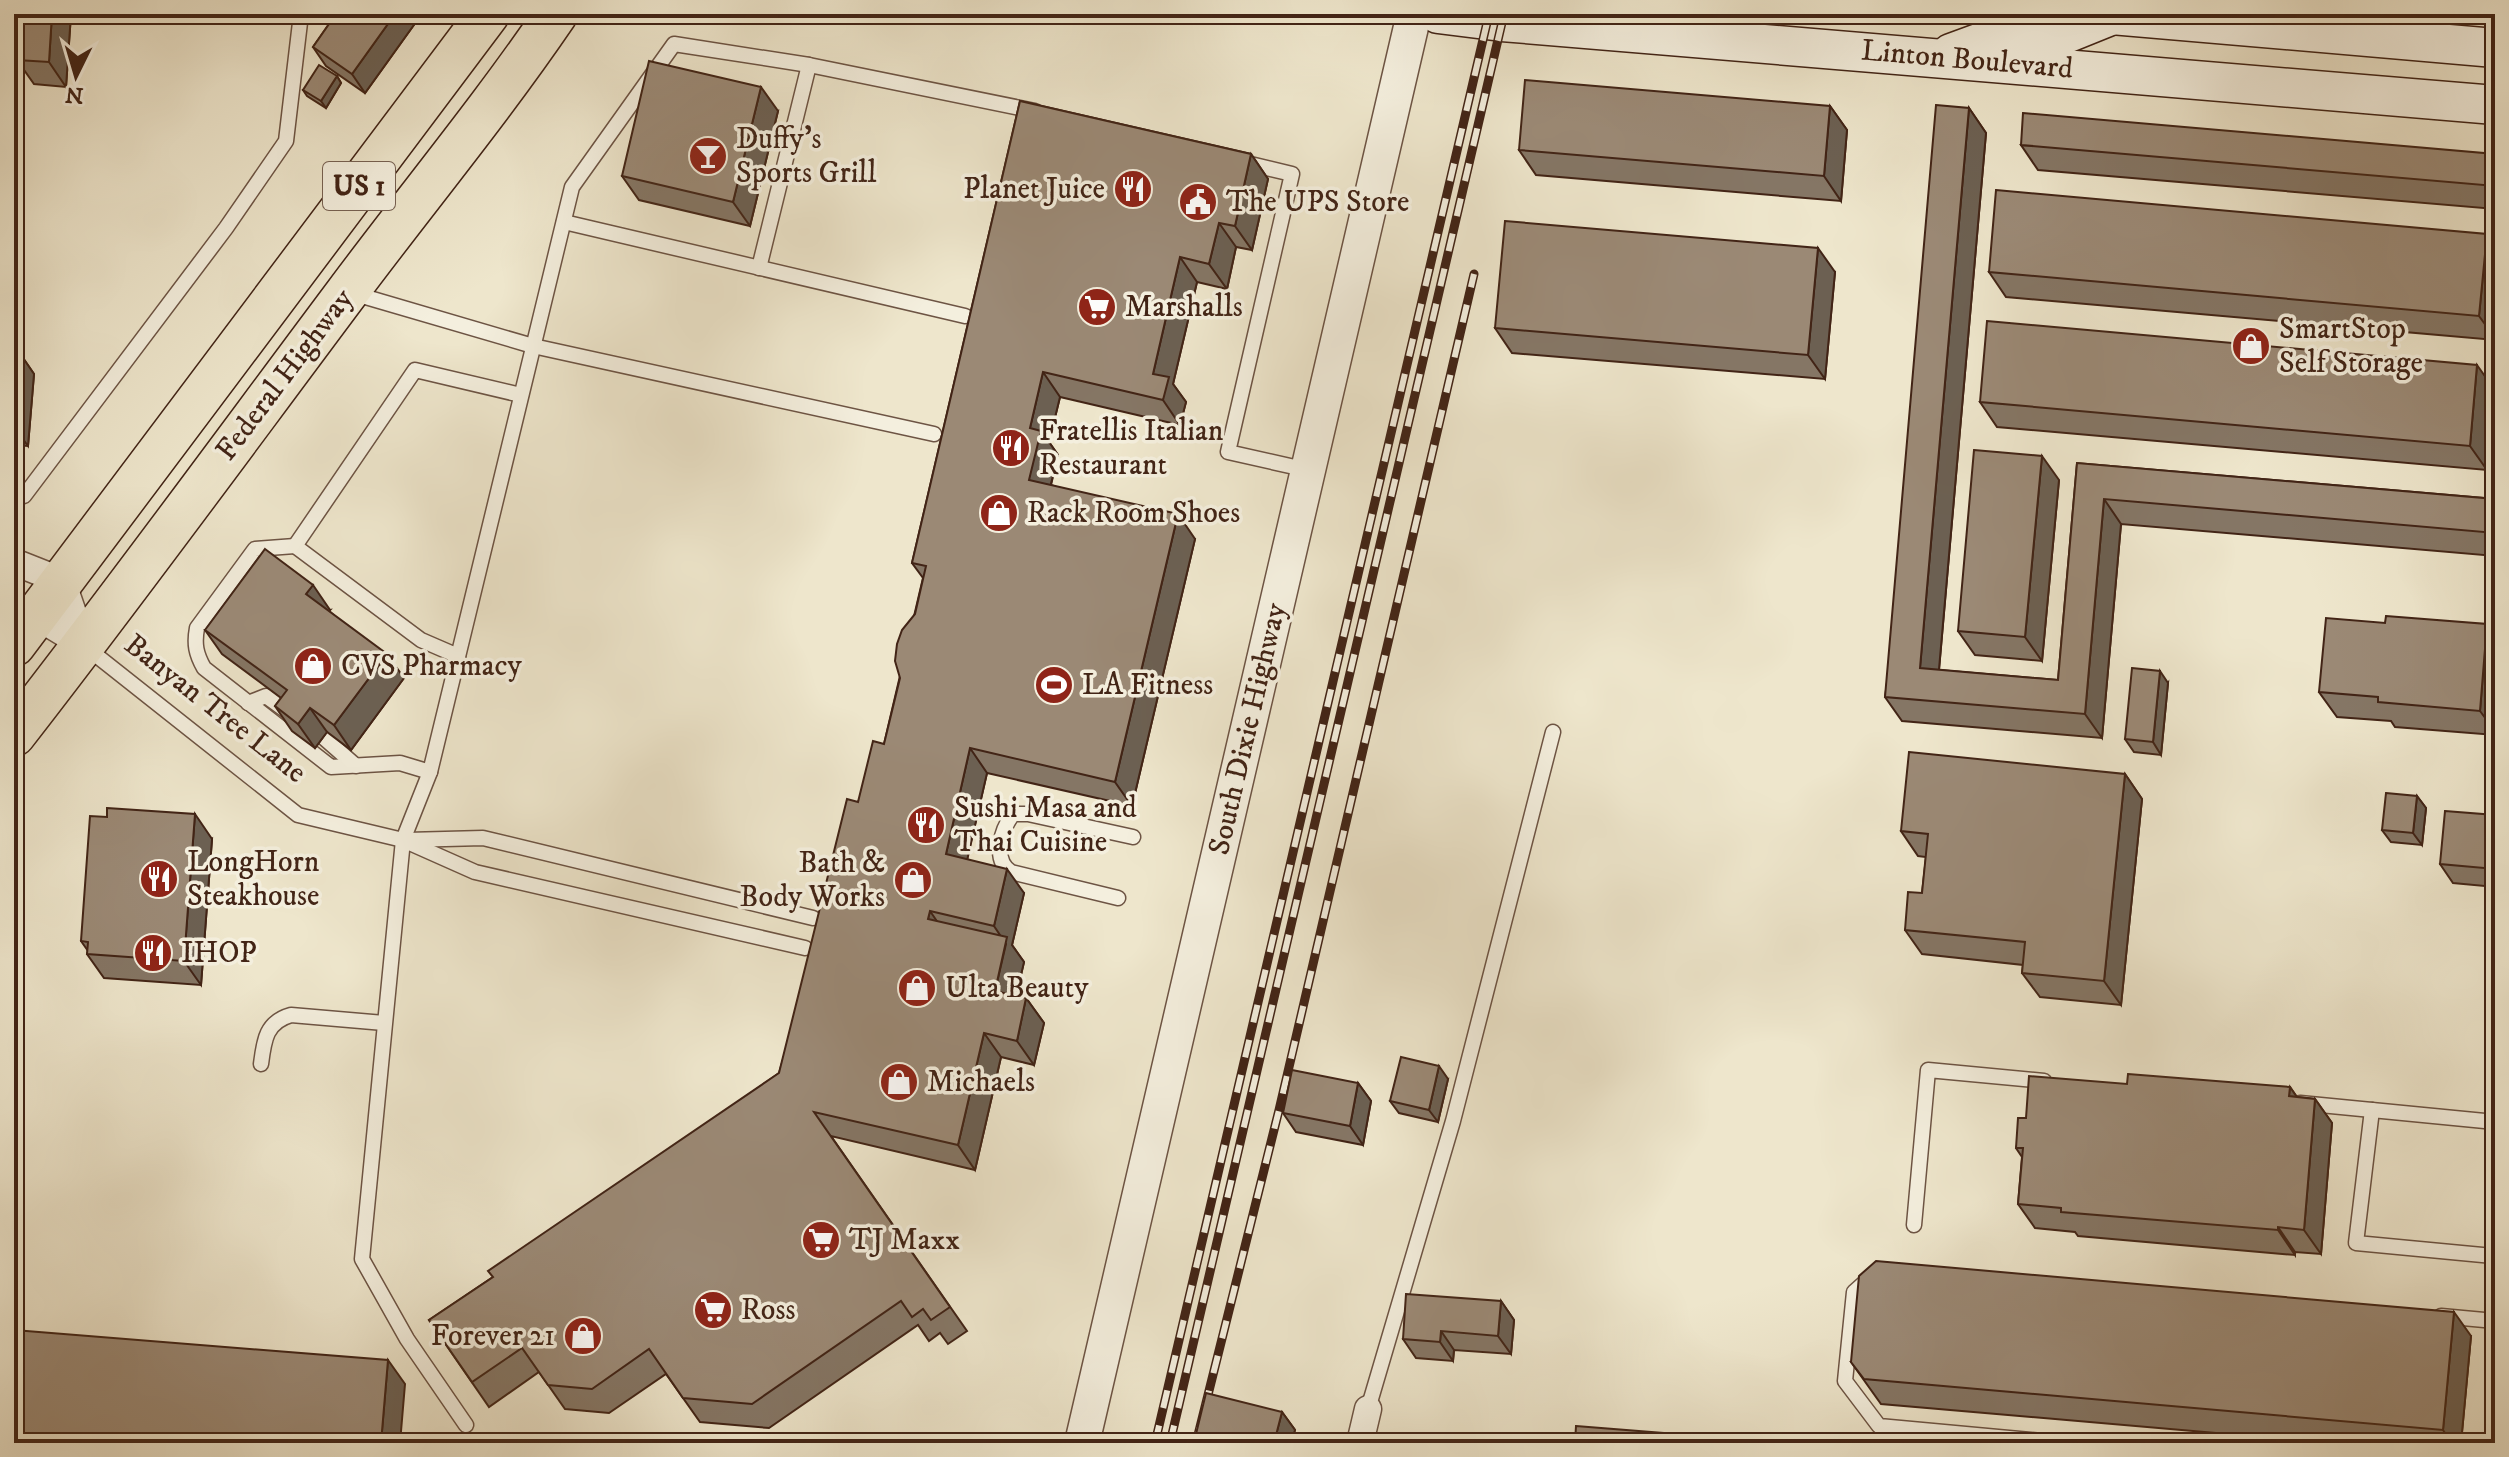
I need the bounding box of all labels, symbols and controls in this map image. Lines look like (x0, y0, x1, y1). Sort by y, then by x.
street label: Linton Boulevard (1860, 32, 2075, 88)
north arrow (36, 36, 116, 116)
text: N (64, 80, 85, 109)
place label: Duffy's Sports Grill (736, 121, 876, 192)
bar icon: Duffy's Sports Grill (687, 135, 729, 177)
road number: US 1 (323, 162, 395, 210)
restaurant icon: Planet Juice (1112, 168, 1154, 210)
place label: Planet Juice (963, 171, 1105, 208)
public building icon: The UPS Store (1177, 181, 1219, 223)
place label: The UPS Store (1226, 184, 1409, 221)
street label: Federal Highway (208, 281, 362, 468)
supermarket icon: Marshalls (1076, 286, 1118, 328)
place label: Marshalls (1125, 289, 1243, 326)
place label: SmartStop Self Storage (2279, 311, 2423, 382)
shop icon: SmartStop Self Storage (2230, 325, 2272, 367)
place label: Fratellis Italian Restaurant (1039, 413, 1224, 484)
restaurant icon: Fratellis Italian Restaurant (990, 427, 1032, 469)
shop icon: Rack Room Shoes (978, 492, 1020, 534)
place label: Rack Room Shoes (1027, 495, 1240, 532)
street label: South Dixie Highway (1201, 599, 1295, 858)
street label: Banyan Tree Lane (117, 626, 313, 792)
shop icon: CVS Pharmacy (292, 645, 334, 687)
place label: CVS Pharmacy (341, 648, 522, 685)
sports icon: LA Fitness (1033, 664, 1075, 706)
place label: LA Fitness (1082, 667, 1213, 704)
place label: Sushi Masa and Thai Cuisine (954, 790, 1137, 861)
restaurant icon: Sushi Masa and Thai Cuisine (905, 804, 947, 846)
place label: LongHorn Steakhouse (187, 844, 320, 915)
place label: Bath & Body Works (740, 845, 885, 916)
restaurant icon: LongHorn Steakhouse (138, 858, 180, 900)
shop icon: Bath & Body Works (892, 859, 934, 901)
restaurant icon: IHOP (132, 932, 174, 974)
place label: IHOP (181, 935, 257, 972)
shop icon: Ulta Beauty (896, 967, 938, 1009)
place label: Ulta Beauty (945, 970, 1089, 1007)
shop icon: Michaels (878, 1061, 920, 1103)
place label: Michaels (927, 1064, 1035, 1101)
supermarket icon: TJ Maxx (800, 1219, 842, 1261)
place label: TJ Maxx (849, 1222, 960, 1259)
supermarket icon: Ross (692, 1289, 734, 1331)
place label: Ross (741, 1292, 795, 1329)
shop icon: Forever 21 (562, 1315, 604, 1357)
place label: Forever 21 (431, 1318, 555, 1355)

